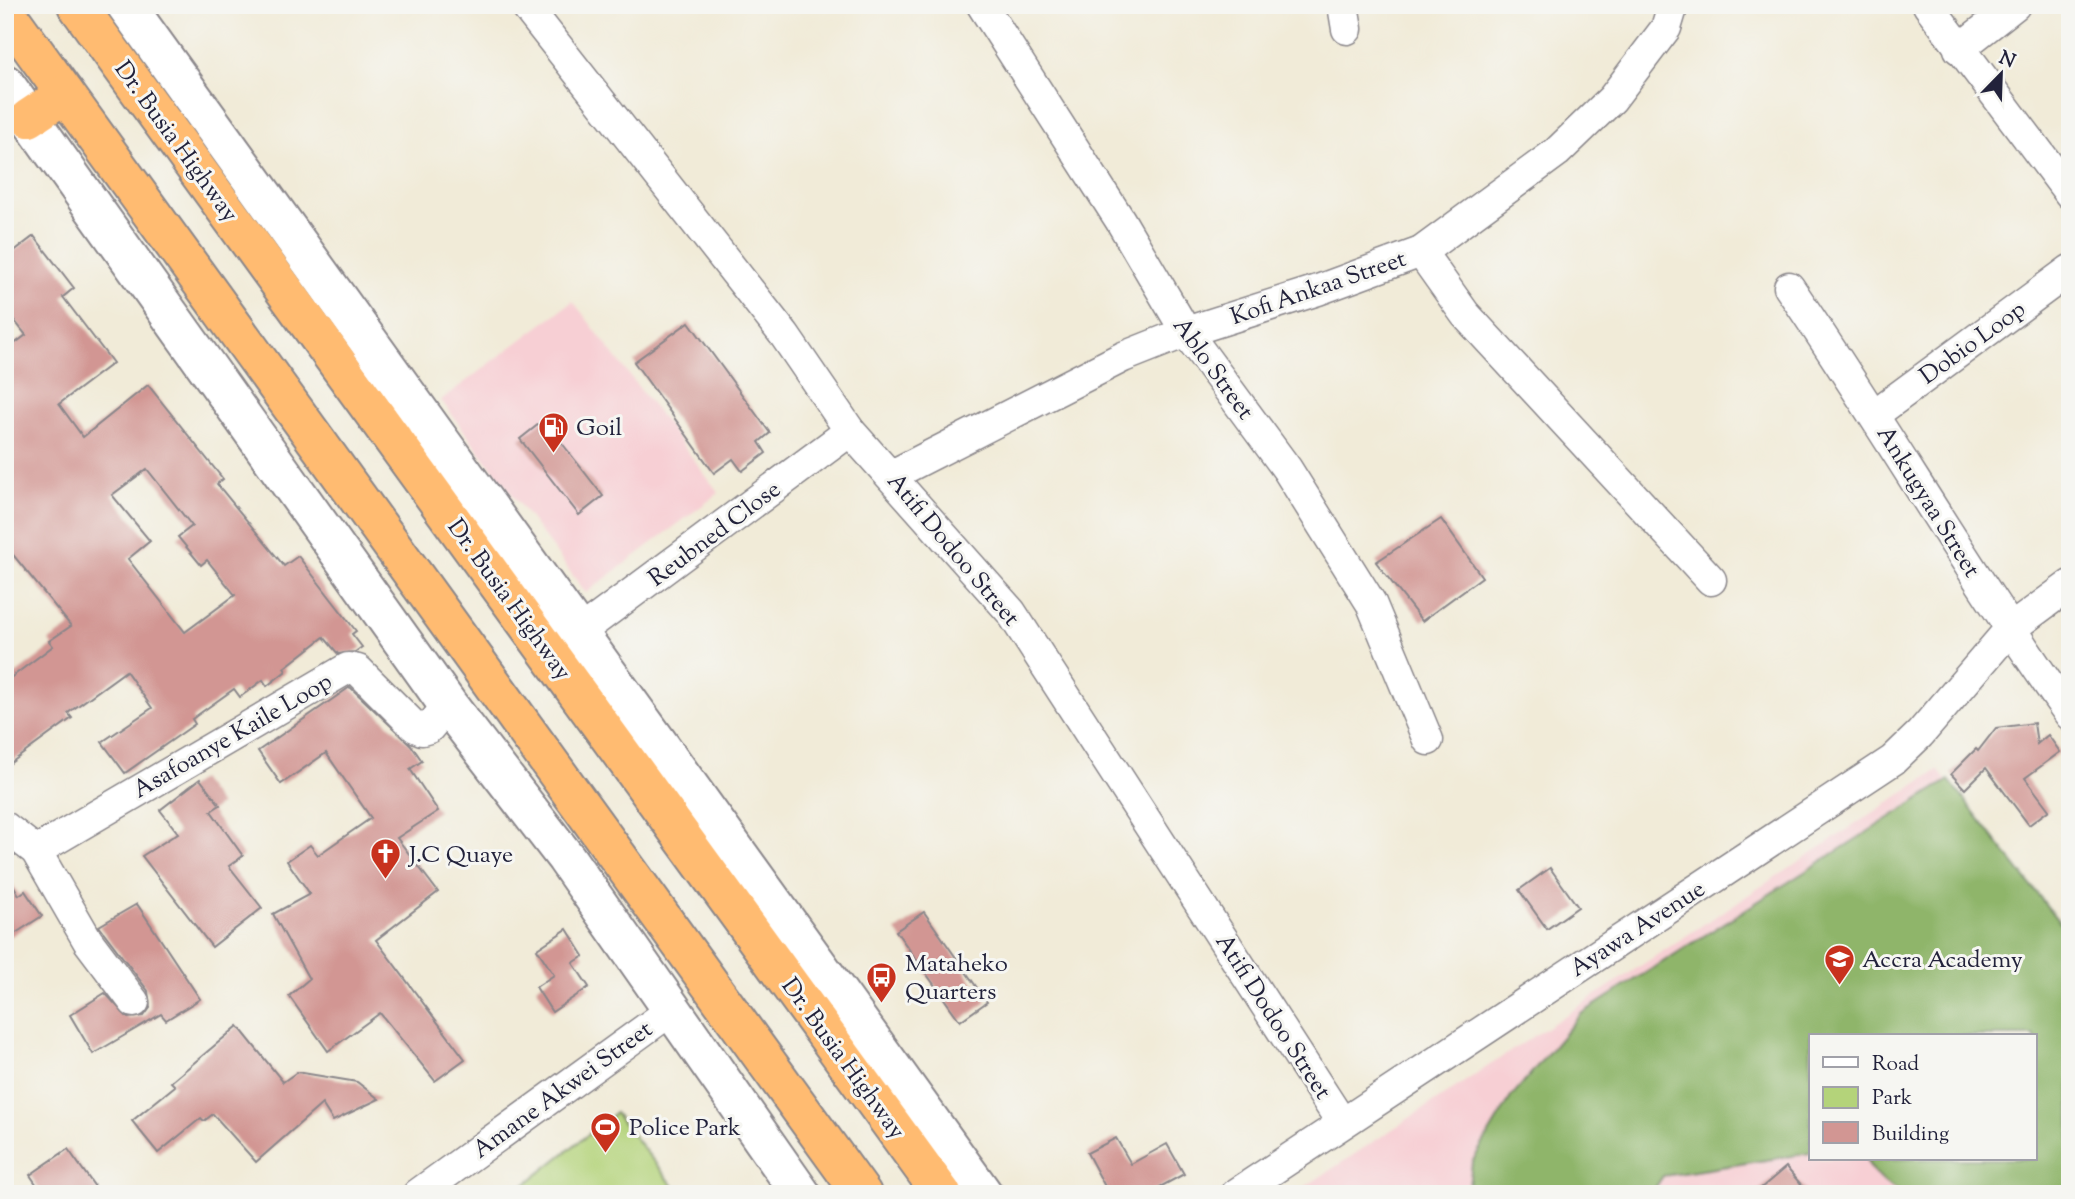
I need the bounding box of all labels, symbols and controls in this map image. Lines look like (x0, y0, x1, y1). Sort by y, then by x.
north arrow (1966, 38, 2036, 108)
text: N (1994, 45, 2019, 76)
street label: Dr. Busia Highway (105, 54, 246, 230)
street label: Kofi Ankaa Street (1226, 243, 1411, 335)
street label: Dobio Loop (1913, 293, 2033, 394)
street label: Ablo Street (1164, 311, 1261, 427)
fuel station icon: Goil (536, 410, 570, 454)
place label: Goil (576, 412, 623, 446)
street label: Ankugyaa Street (1867, 420, 1988, 584)
street label: Atifi Dodoo Street (878, 466, 1027, 634)
street label: Reubned Close (642, 474, 788, 596)
street label: Dr. Busia Highway (438, 512, 579, 688)
street label: Asafoanye Kaile Loop (127, 666, 339, 808)
church icon: J.C Quaye (369, 837, 403, 881)
place label: J.C Quaye (407, 839, 513, 873)
street label: Ayawa Avenue (1564, 873, 1712, 986)
street label: Atifi Dodoo Street (1206, 928, 1339, 1107)
school or university icon: Accra Academy (1822, 942, 1856, 986)
place label: Accra Academy (1862, 944, 2023, 978)
place label: Mataheko Quarters (905, 948, 1008, 1010)
bus stop icon: Mataheko Quarters (865, 960, 899, 1004)
street label: Dr. Busia Highway (772, 971, 913, 1147)
street label: Amane Akwei Street (466, 1014, 660, 1168)
legend (1809, 1034, 2036, 1160)
text: Road (1872, 1050, 1919, 1080)
text: Park (1872, 1084, 1913, 1114)
sports icon: Police Park (589, 1110, 623, 1154)
place label: Police Park (629, 1112, 741, 1146)
text: Building (1872, 1120, 1949, 1150)

